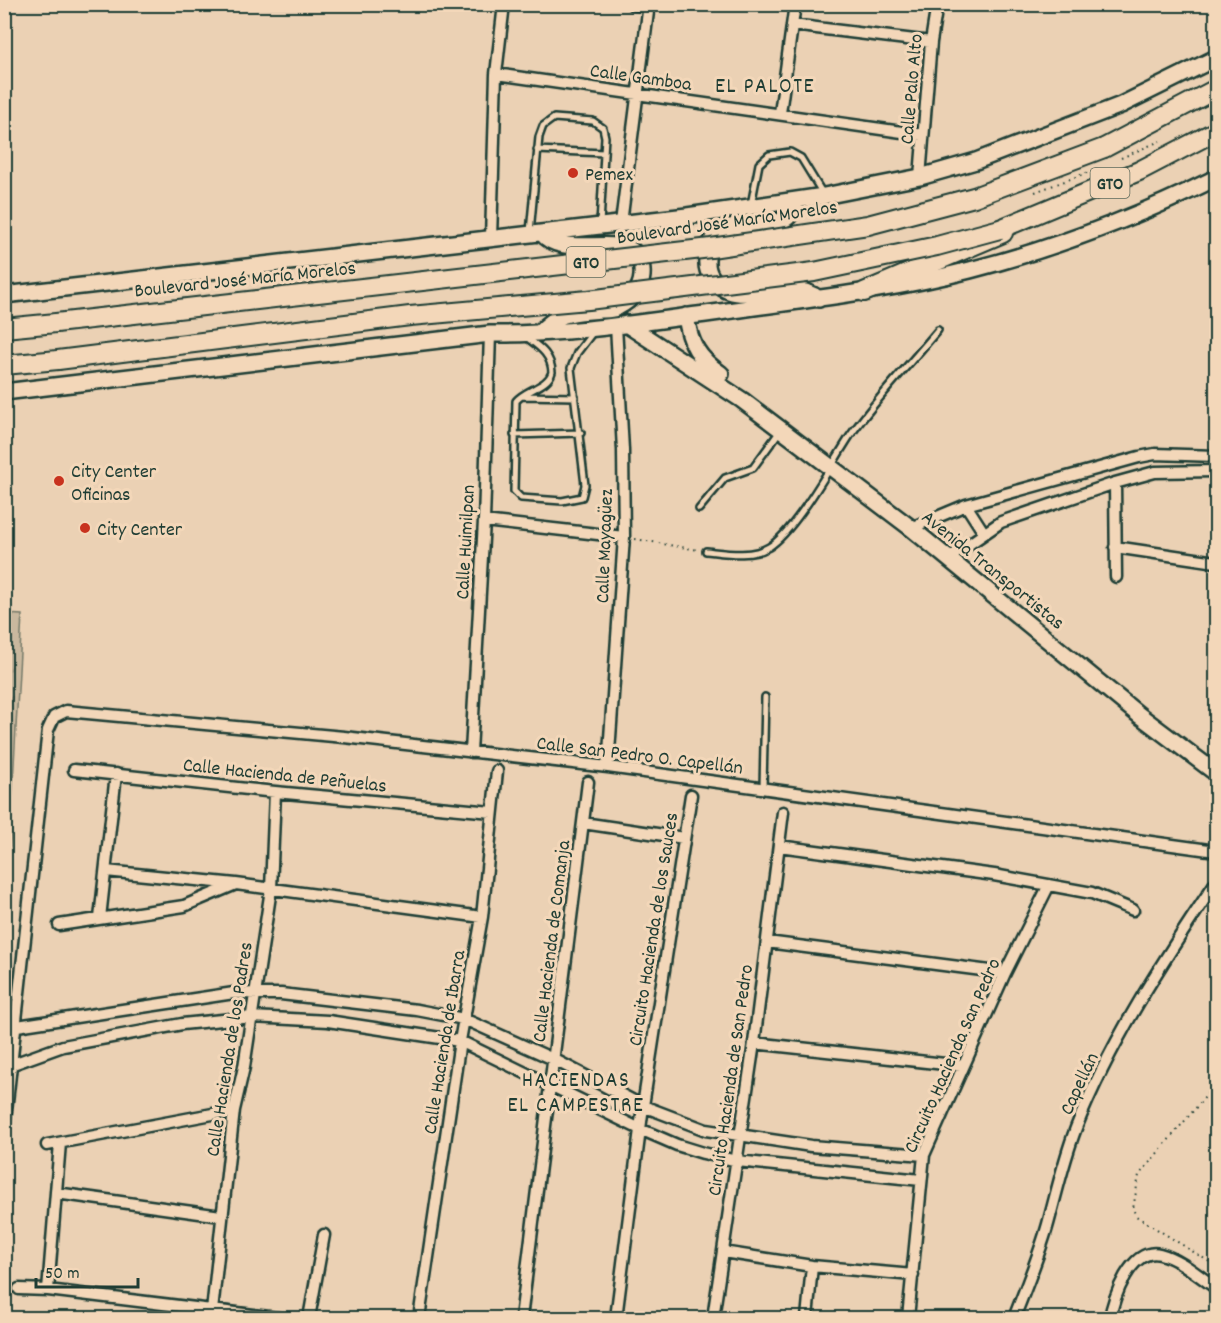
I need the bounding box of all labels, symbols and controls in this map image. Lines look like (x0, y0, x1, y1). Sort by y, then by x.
street label: Calle Palo Alto (894, 33, 932, 146)
street label: Calle Gamboa (588, 58, 694, 100)
district label: EL PALOTE (715, 72, 815, 103)
place label: Pemex (585, 162, 633, 190)
marker: Pemex (566, 166, 580, 180)
road number: GTO (1090, 168, 1130, 198)
street label: Boulevard José María Morelos (615, 195, 840, 253)
road number: GTO (566, 247, 606, 277)
street label: Boulevard José María Morelos (133, 255, 357, 307)
place label: City Center Oficinas (71, 459, 157, 510)
marker: City Center Oficinas (52, 474, 66, 488)
street label: Calle Huimilpan (450, 484, 484, 600)
street label: Calle Mayagüez (590, 488, 622, 604)
street label: Avenida Transportistas (915, 505, 1070, 638)
place label: City Center (97, 517, 183, 545)
marker: City Center (78, 521, 92, 535)
street label: Calle San Pedro O. Capellán (535, 730, 744, 784)
street label: Calle Hacienda de Peñuelas (181, 752, 388, 802)
street label: Circuito Hacienda de los Sauces (623, 811, 687, 1048)
street label: Calle Hacienda de Comanja (527, 838, 579, 1044)
street label: Calle Hacienda de los Padres (200, 940, 262, 1159)
street label: Calle Hacienda de Ibarra (418, 948, 474, 1137)
street label: Circuito Hacienda San Pedro (898, 954, 1009, 1158)
street label: Circuito Hacienda de San Pedro (702, 963, 762, 1198)
street label: Capellán (1054, 1048, 1107, 1120)
district label: HACIENDAS EL CAMPESTRE (508, 1066, 644, 1122)
scale bar (36, 1251, 138, 1289)
text: 50 m (45, 1262, 80, 1287)

